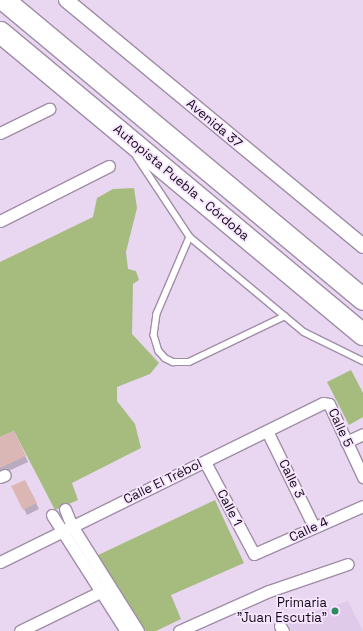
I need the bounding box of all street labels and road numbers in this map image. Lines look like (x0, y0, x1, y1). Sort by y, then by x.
street label: Avenida 37 (183, 96, 245, 152)
street label: Autopista Puebla - Córdoba (110, 121, 252, 245)
street label: Calle 5 (324, 406, 356, 450)
street label: Calle El Trébol (121, 456, 205, 508)
street label: Calle 3 (275, 457, 307, 501)
street label: Calle 1 (213, 487, 245, 529)
street label: Calle 4 (287, 514, 331, 546)

